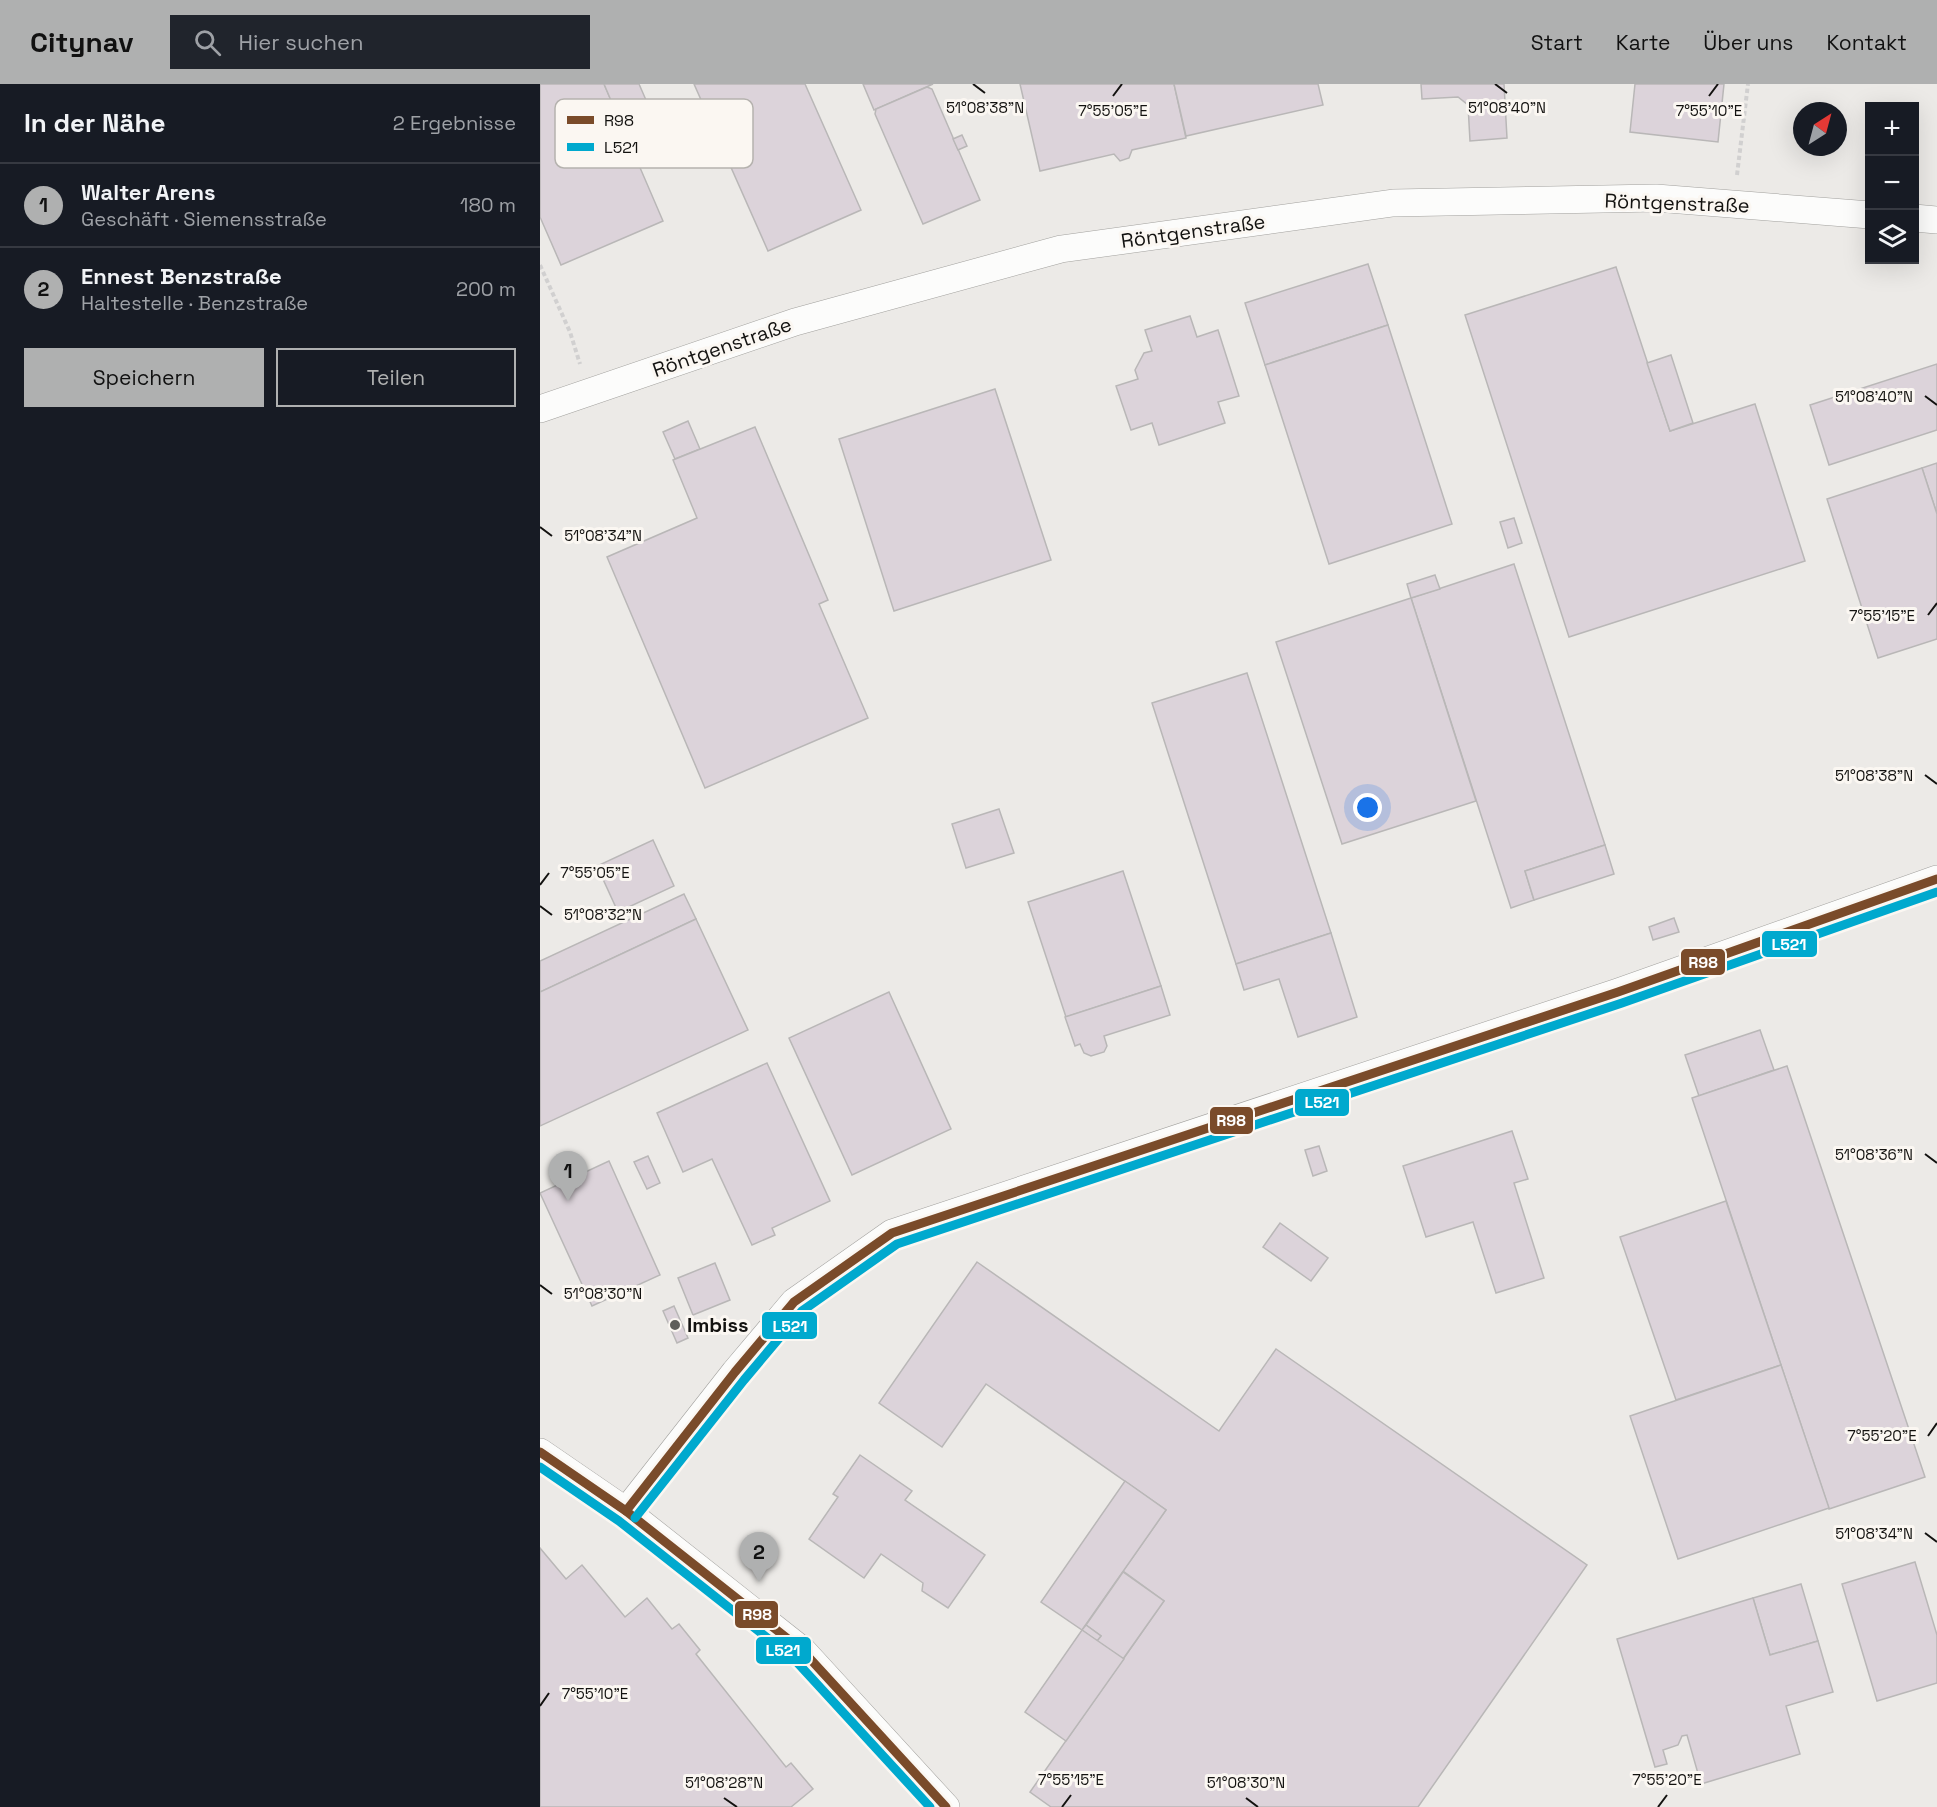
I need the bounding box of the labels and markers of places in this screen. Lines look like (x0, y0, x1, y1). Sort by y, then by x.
pin: 1 (549, 1152, 588, 1201)
place label: Imbiss (687, 1312, 748, 1338)
marker: Imbiss (668, 1318, 682, 1332)
pin: 2 (740, 1532, 778, 1582)

